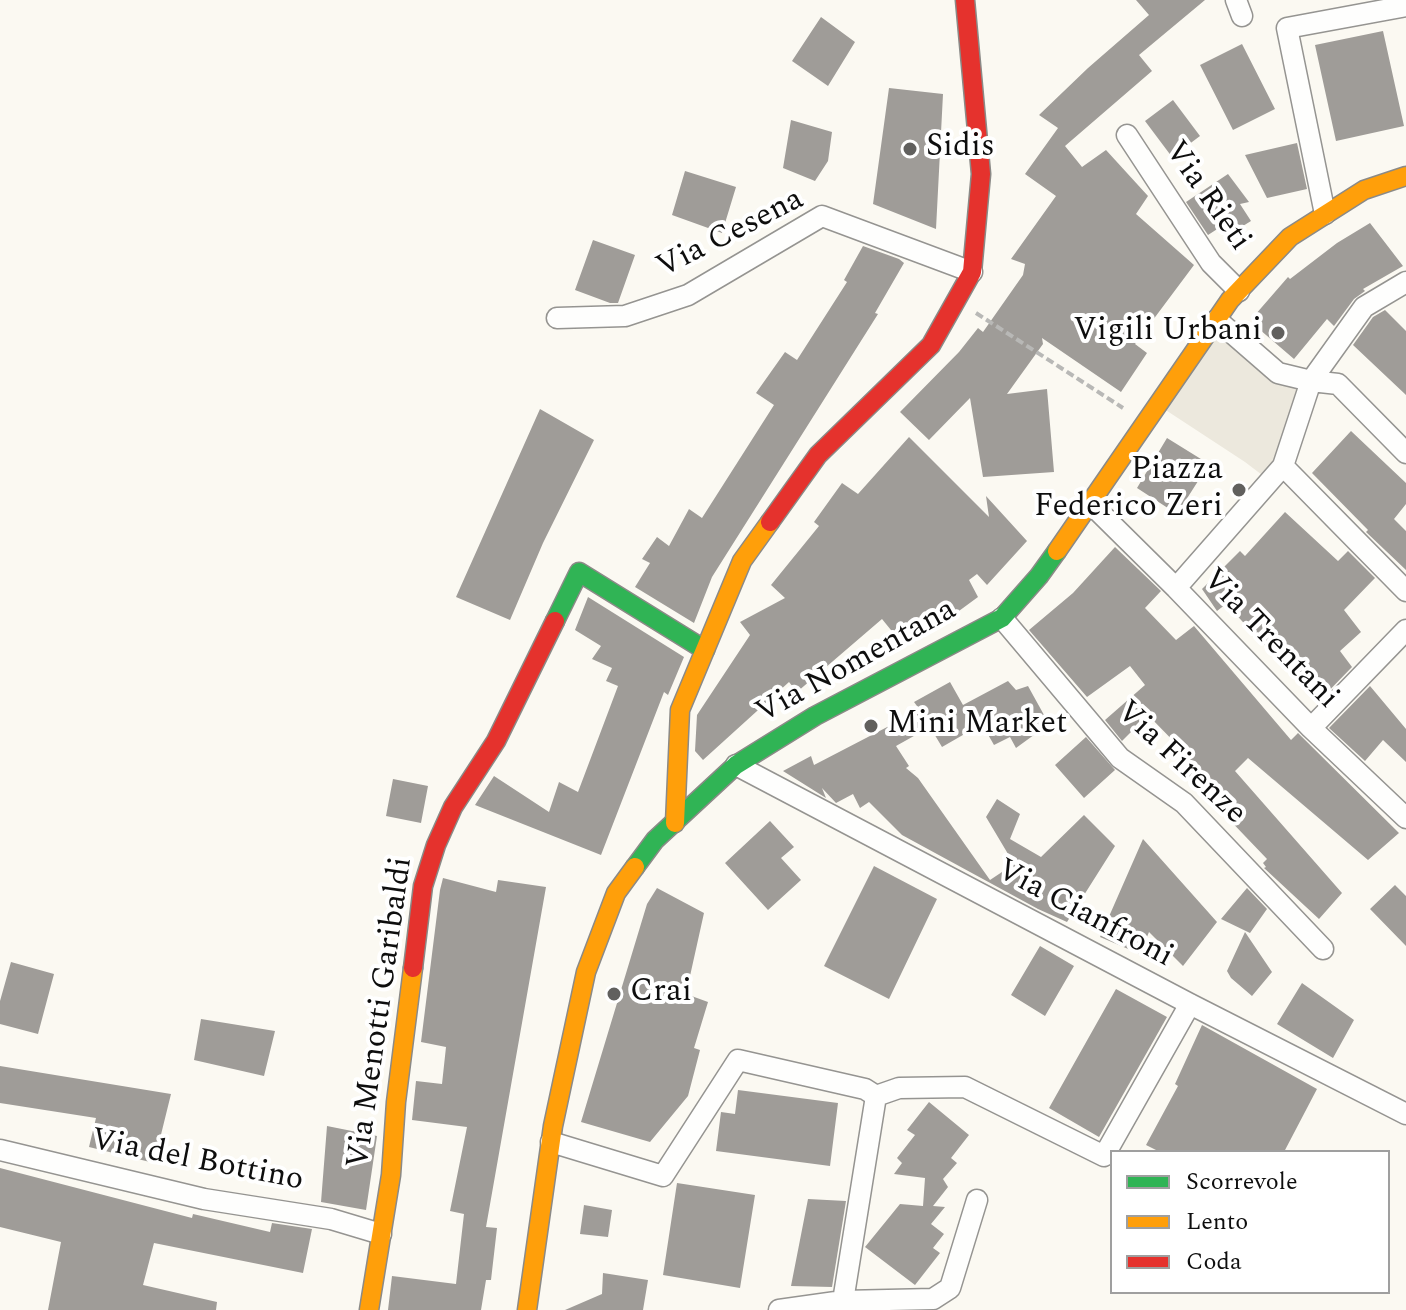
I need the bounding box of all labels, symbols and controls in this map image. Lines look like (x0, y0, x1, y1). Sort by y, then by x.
place label: Sidis (926, 130, 995, 168)
street label: Via Rieti (1154, 135, 1258, 259)
marker: Sidis (901, 140, 919, 158)
street label: Via Cesena (651, 182, 811, 288)
place label: Vigili Urbani (1073, 314, 1262, 352)
marker: Vigili Urbani (1269, 324, 1287, 342)
place label: Piazza Federico Zeri (1034, 453, 1223, 528)
marker: Piazza Federico Zeri (1230, 481, 1248, 499)
street label: Via Trentani (1193, 562, 1345, 718)
street label: Via Nomentana (750, 592, 964, 734)
street label: Via Firenze (1107, 694, 1253, 834)
place label: Mini Market (887, 707, 1067, 745)
marker: Mini Market (862, 717, 880, 735)
street label: Via Cianfroni (989, 852, 1179, 978)
street label: Via Menotti Garibaldi (341, 855, 423, 1171)
place label: Crai (630, 975, 692, 1013)
marker: Crai (605, 985, 623, 1003)
street label: Via del Bottino (88, 1123, 306, 1201)
legend (1110, 1150, 1390, 1294)
text: Scorrevole (1186, 1164, 1298, 1200)
text: Lento (1186, 1204, 1248, 1240)
text: Coda (1186, 1244, 1242, 1280)

